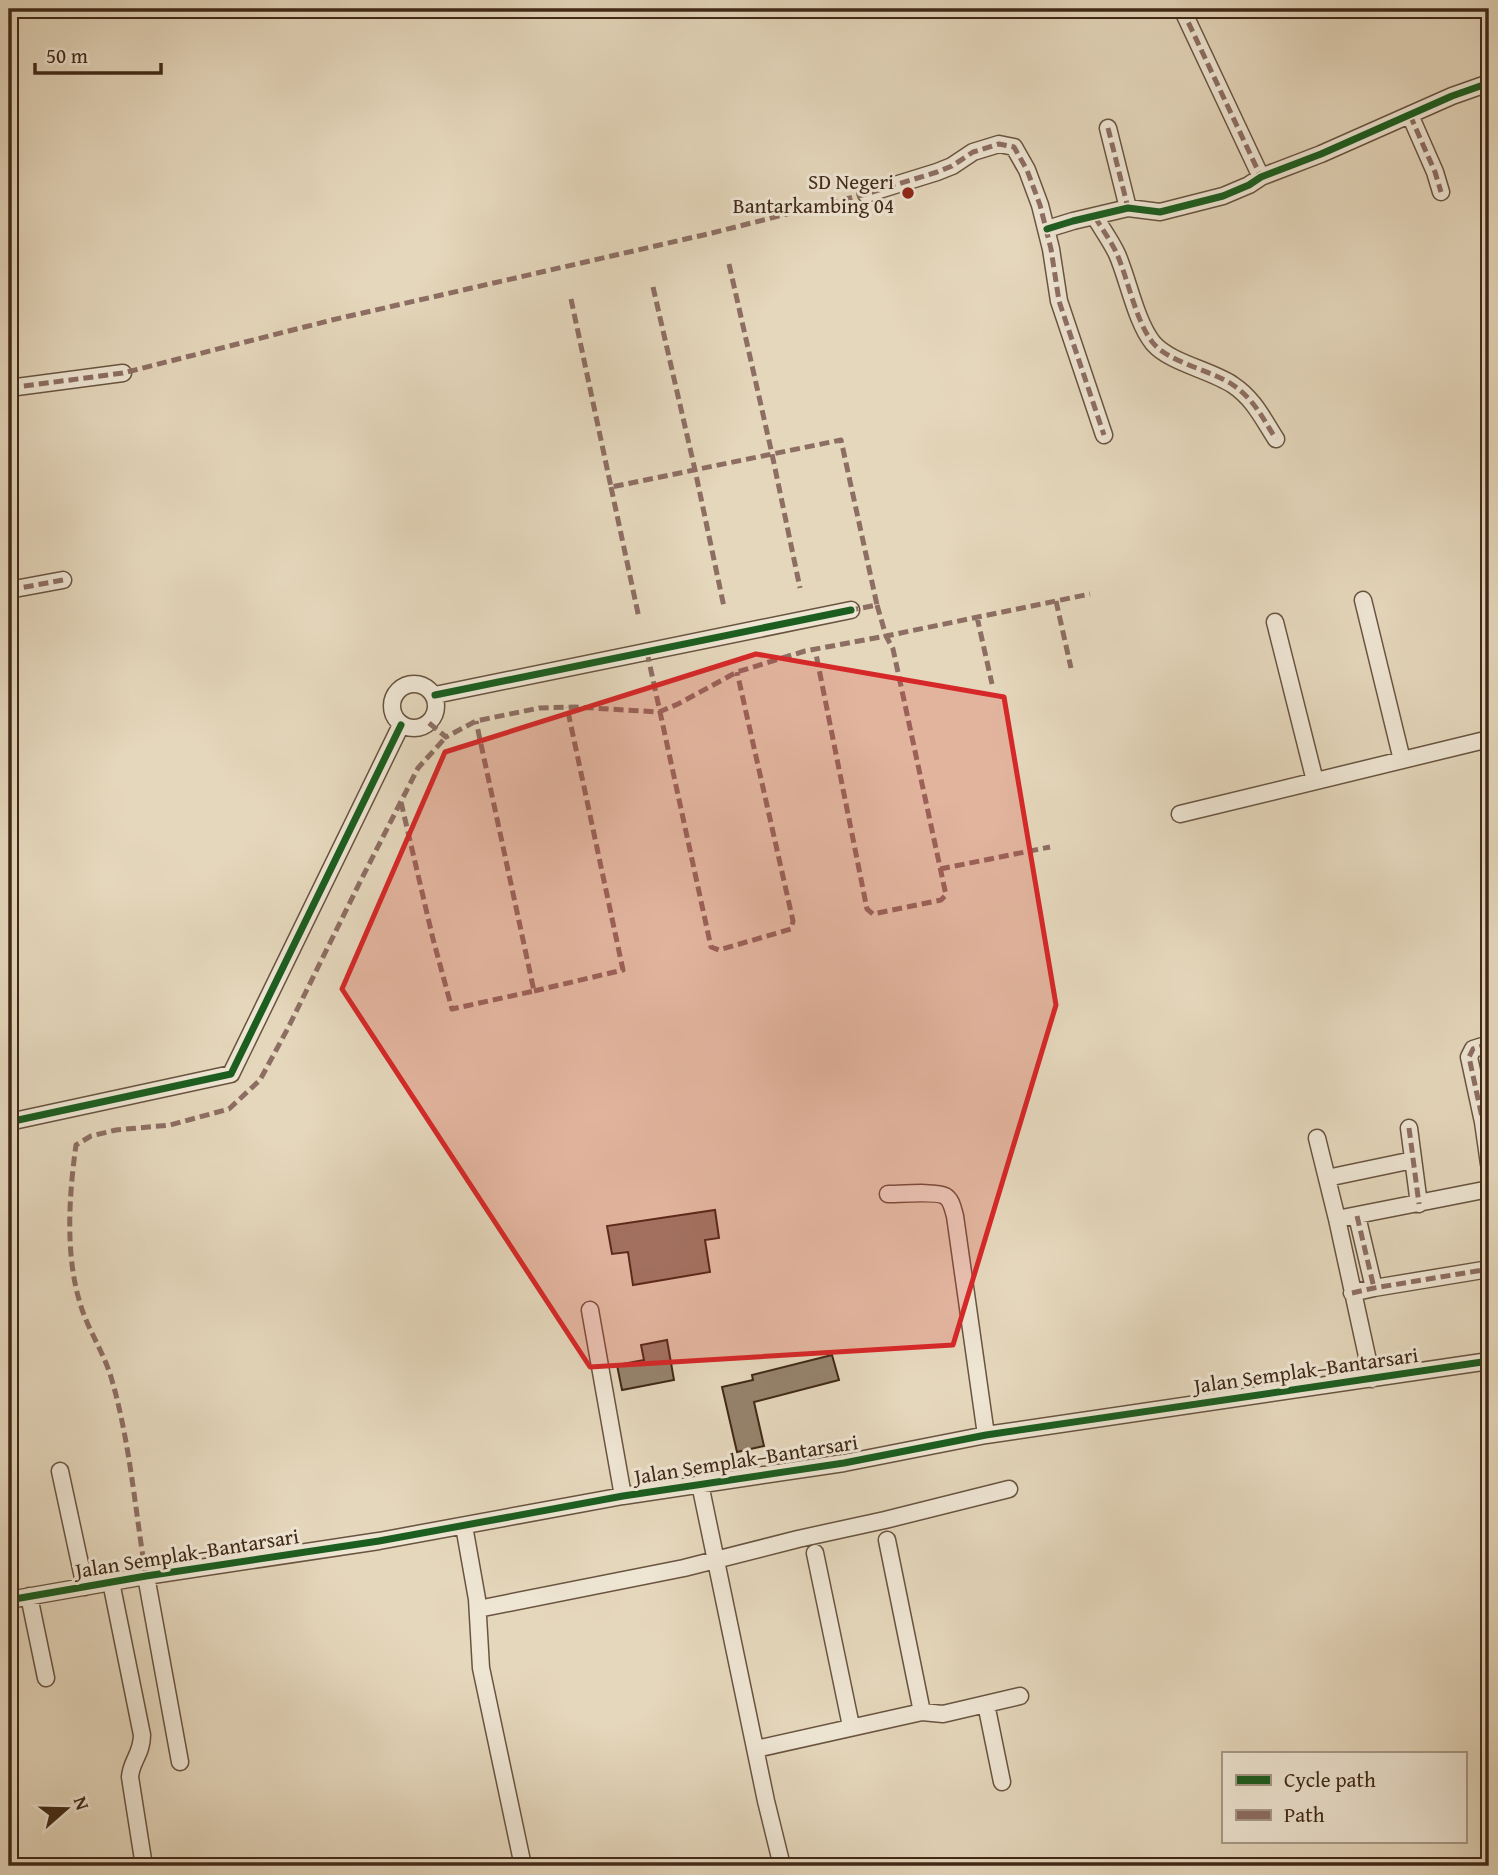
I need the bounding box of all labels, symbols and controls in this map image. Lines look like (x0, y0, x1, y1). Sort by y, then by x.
scale bar (35, 32, 161, 76)
text: 50 m (46, 40, 88, 71)
place label: SD Negeri Bantarkambing 04 (733, 166, 894, 221)
marker: SD Negeri Bantarkambing 04 (900, 185, 916, 201)
street label: Jalan Semplak–Bantarsari (1189, 1339, 1420, 1402)
street label: Jalan Semplak–Bantarsari (629, 1426, 860, 1492)
street label: Jalan Semplak–Bantarsari (70, 1520, 301, 1586)
legend (1222, 1752, 1466, 1843)
text: Cycle path (1284, 1764, 1376, 1795)
north arrow (32, 1773, 102, 1843)
text: N (67, 1792, 97, 1814)
text: Path (1284, 1799, 1325, 1830)

